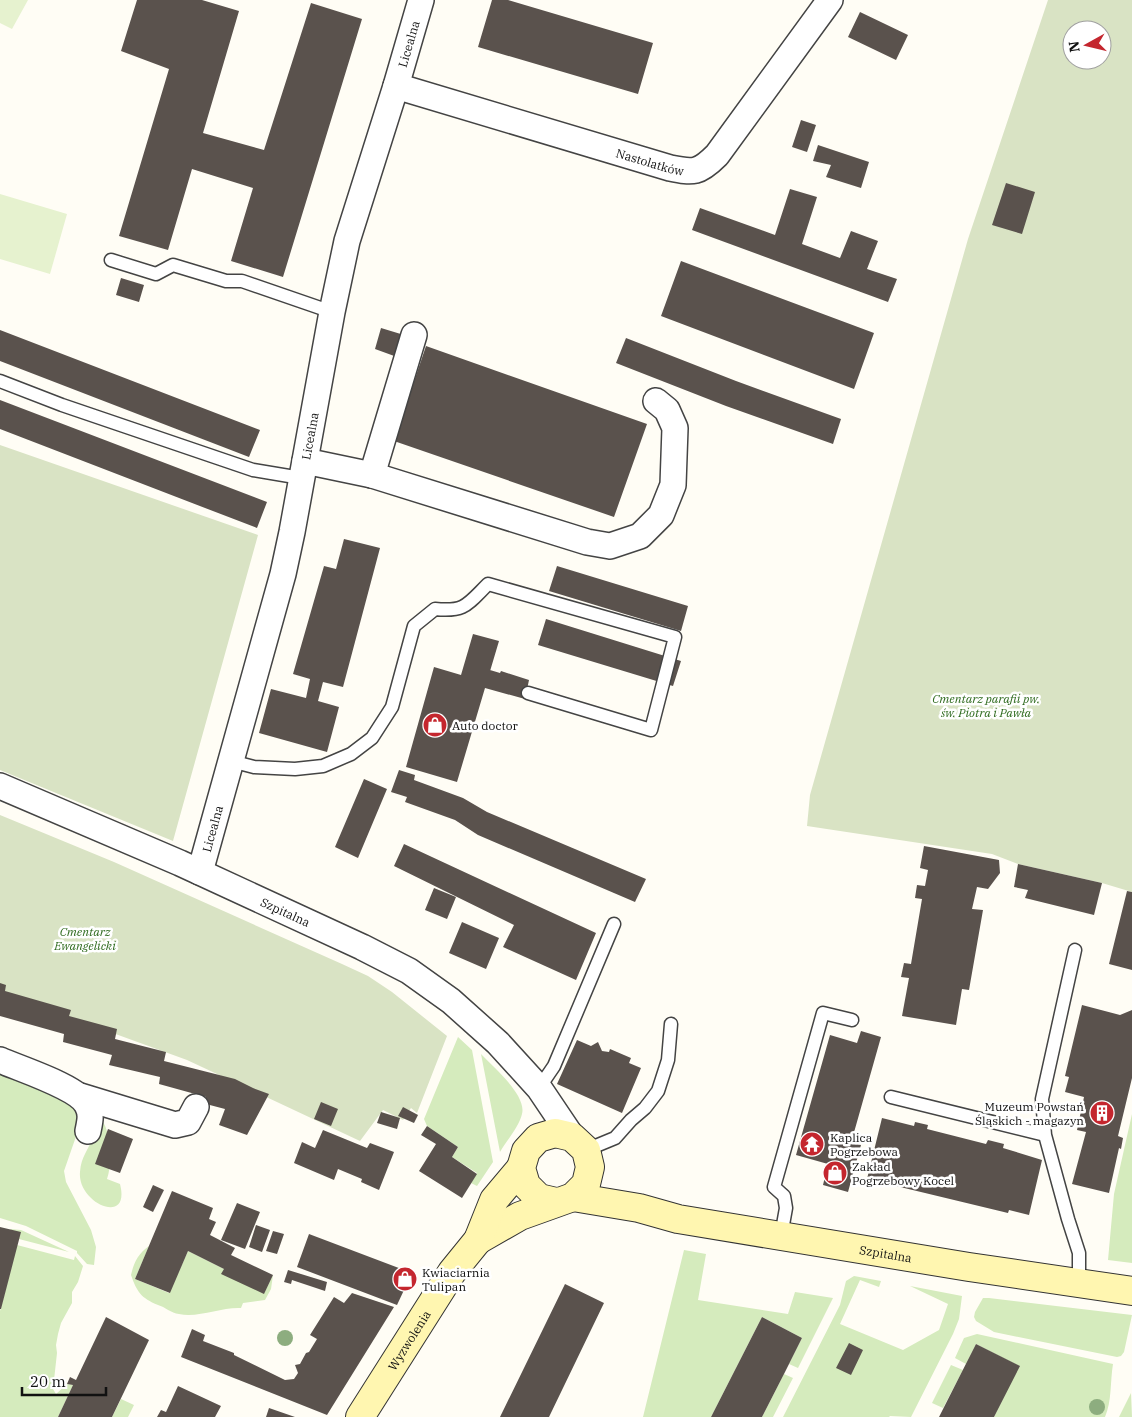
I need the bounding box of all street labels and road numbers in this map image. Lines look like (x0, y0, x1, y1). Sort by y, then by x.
street label: Licealna (394, 18, 422, 69)
street label: Nastolatków (614, 145, 686, 178)
street label: Licealna (298, 411, 321, 461)
street label: Licealna (198, 803, 226, 854)
street label: Szpitalna (258, 894, 313, 930)
street label: Szpitalna (858, 1242, 913, 1265)
street label: Wyzwolenia (384, 1307, 434, 1373)

